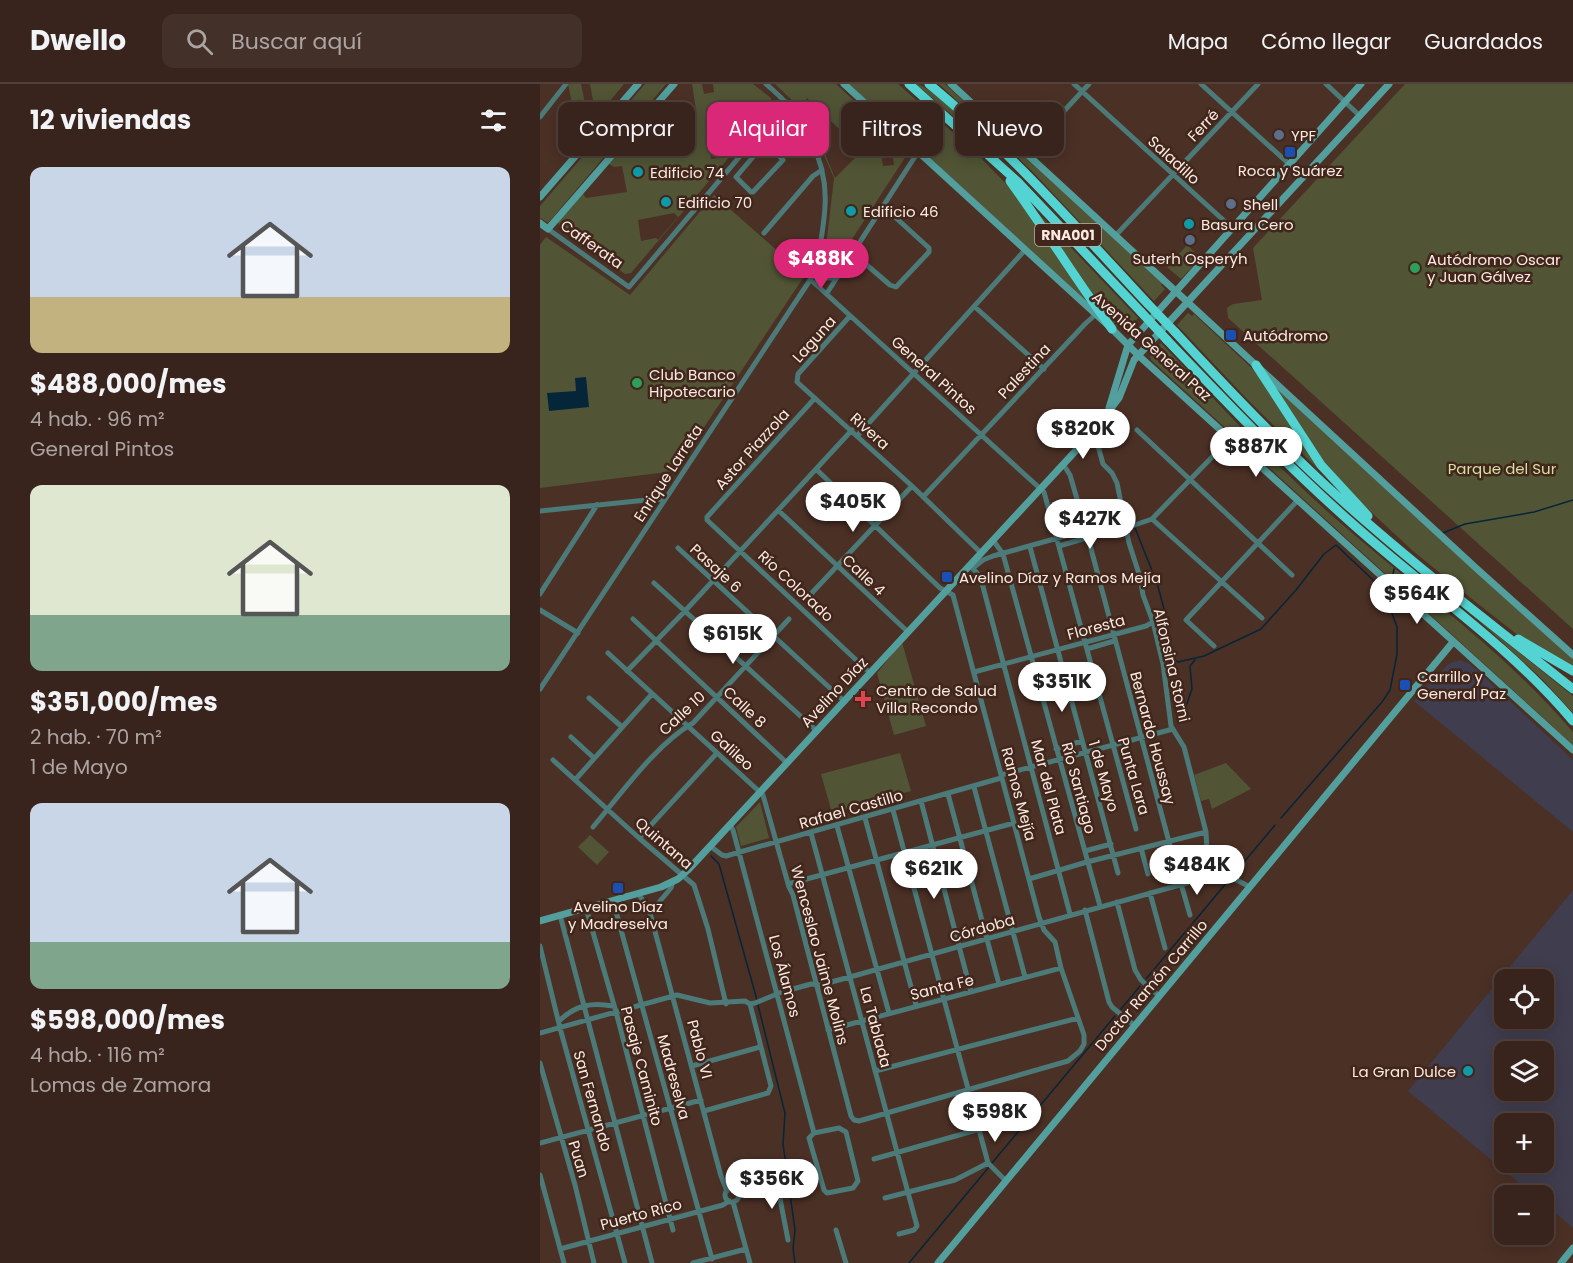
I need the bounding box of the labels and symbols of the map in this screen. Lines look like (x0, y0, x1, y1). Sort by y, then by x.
street label: Ferré (1183, 104, 1223, 146)
place label: YPF (1291, 125, 1316, 146)
marker: YPF (1272, 128, 1286, 142)
street label: Saladillo (1143, 131, 1205, 189)
marker: Roca y Suárez (1283, 145, 1297, 159)
place label: Roca y Suárez (1238, 160, 1343, 181)
place label: Edificio 74 (650, 162, 724, 183)
marker: Edificio 74 (631, 165, 645, 179)
place label: Edificio 70 (678, 192, 752, 213)
place label: Shell (1243, 194, 1278, 215)
marker: Edificio 70 (659, 195, 673, 209)
marker: Shell (1224, 197, 1238, 211)
place label: Edificio 46 (863, 201, 939, 222)
marker: Edificio 46 (844, 204, 858, 218)
place label: Basura Cero (1201, 214, 1294, 235)
street label: Cafferata (556, 215, 628, 273)
marker: Basura Cero (1182, 217, 1196, 231)
road number: RNA001 (1035, 224, 1101, 246)
marker: Suterh Osperyh (1183, 233, 1197, 247)
pin: $488K (779, 239, 863, 290)
place label: Suterh Osperyh (1132, 248, 1248, 269)
place label: Autódromo Oscar y Juan Gálvez (1427, 249, 1561, 287)
marker: Autódromo Oscar y Juan Gálvez (1408, 261, 1422, 275)
street label: Avenida General Paz (1088, 287, 1217, 406)
street label: Laguna (787, 311, 841, 367)
place label: Autódromo (1243, 325, 1328, 346)
marker: Autódromo (1224, 328, 1238, 342)
street label: General Pintos (887, 331, 981, 419)
street label: Palestina (993, 339, 1055, 403)
place label: Club Banco Hipotecario (649, 364, 736, 402)
marker: Club Banco Hipotecario (630, 376, 644, 390)
street label: Astor Piazzola (710, 404, 794, 494)
street label: Rivera (846, 408, 894, 454)
pin: $820K (1041, 409, 1125, 460)
street label: Enrique Larreta (629, 420, 707, 526)
pin: $887K (1214, 427, 1298, 478)
park label: Parque del Sur (1448, 458, 1557, 479)
pin: $405K (811, 482, 895, 533)
pin: $427K (1048, 499, 1132, 550)
street label: Pasaje 6 (686, 539, 746, 597)
street label: Río Colorado (754, 545, 838, 627)
street label: Calle 4 (838, 550, 890, 600)
place label: Avelino Díaz y Ramos Mejía (959, 567, 1161, 588)
marker: Avelino Díaz y Ramos Mejía (940, 570, 954, 584)
pin: $564K (1375, 574, 1459, 625)
street label: Alfonsina Storni (1149, 606, 1195, 724)
street label: Floresta (1065, 609, 1127, 645)
pin: $615K (691, 614, 775, 665)
street label: Avelino Díaz (796, 652, 872, 732)
pin: $351K (1020, 662, 1104, 713)
place label: Carrillo y General Paz (1417, 666, 1506, 704)
street label: Bernardo Houssay (1125, 669, 1181, 807)
marker: Carrillo y General Paz (1398, 678, 1412, 692)
place label: Centro de Salud Villa Recondo (876, 680, 997, 718)
street label: Calle 8 (719, 682, 771, 732)
street label: Calle 10 (654, 686, 710, 740)
marker: Centro de Salud Villa Recondo (854, 690, 872, 708)
street label: Galileo (706, 725, 758, 775)
street label: Punta Lara (1113, 735, 1155, 817)
street label: Mar del Plata (1026, 737, 1072, 837)
street label: 1 de Mayo (1084, 738, 1124, 814)
street label: Río Santiago (1057, 740, 1101, 836)
street label: Ramos Mejía (996, 745, 1042, 843)
street label: Rafael Castillo (797, 784, 905, 834)
street label: Quintana (631, 812, 697, 874)
pin: $484K (1155, 845, 1239, 896)
pin: $621K (892, 849, 976, 900)
street label: Wenceslao Jaime Molins (786, 863, 854, 1047)
marker: Avelino Díaz y Madreselva (611, 881, 625, 895)
place label: Avelino Díaz y Madreselva (568, 896, 668, 934)
street label: Córdoba (947, 909, 1017, 947)
street label: Doctor Ramón Carrillo (1090, 915, 1212, 1055)
street label: Los Álamos (764, 932, 806, 1020)
street label: Santa Fe (908, 969, 976, 1005)
street label: La Tablada (855, 984, 897, 1070)
street label: Pasaje Caminito (616, 1004, 668, 1128)
street label: Pablo VI (682, 1017, 718, 1081)
street label: Madreselva (653, 1032, 695, 1122)
street label: San Fernando (569, 1048, 617, 1154)
place label: La Gran Dulce (1352, 1061, 1456, 1082)
marker: La Gran Dulce (1461, 1064, 1475, 1078)
pin: $598K (953, 1092, 1037, 1143)
street label: Puan (563, 1138, 595, 1180)
pin: $356K (730, 1159, 814, 1210)
street label: Puerto Rico (598, 1193, 684, 1235)

